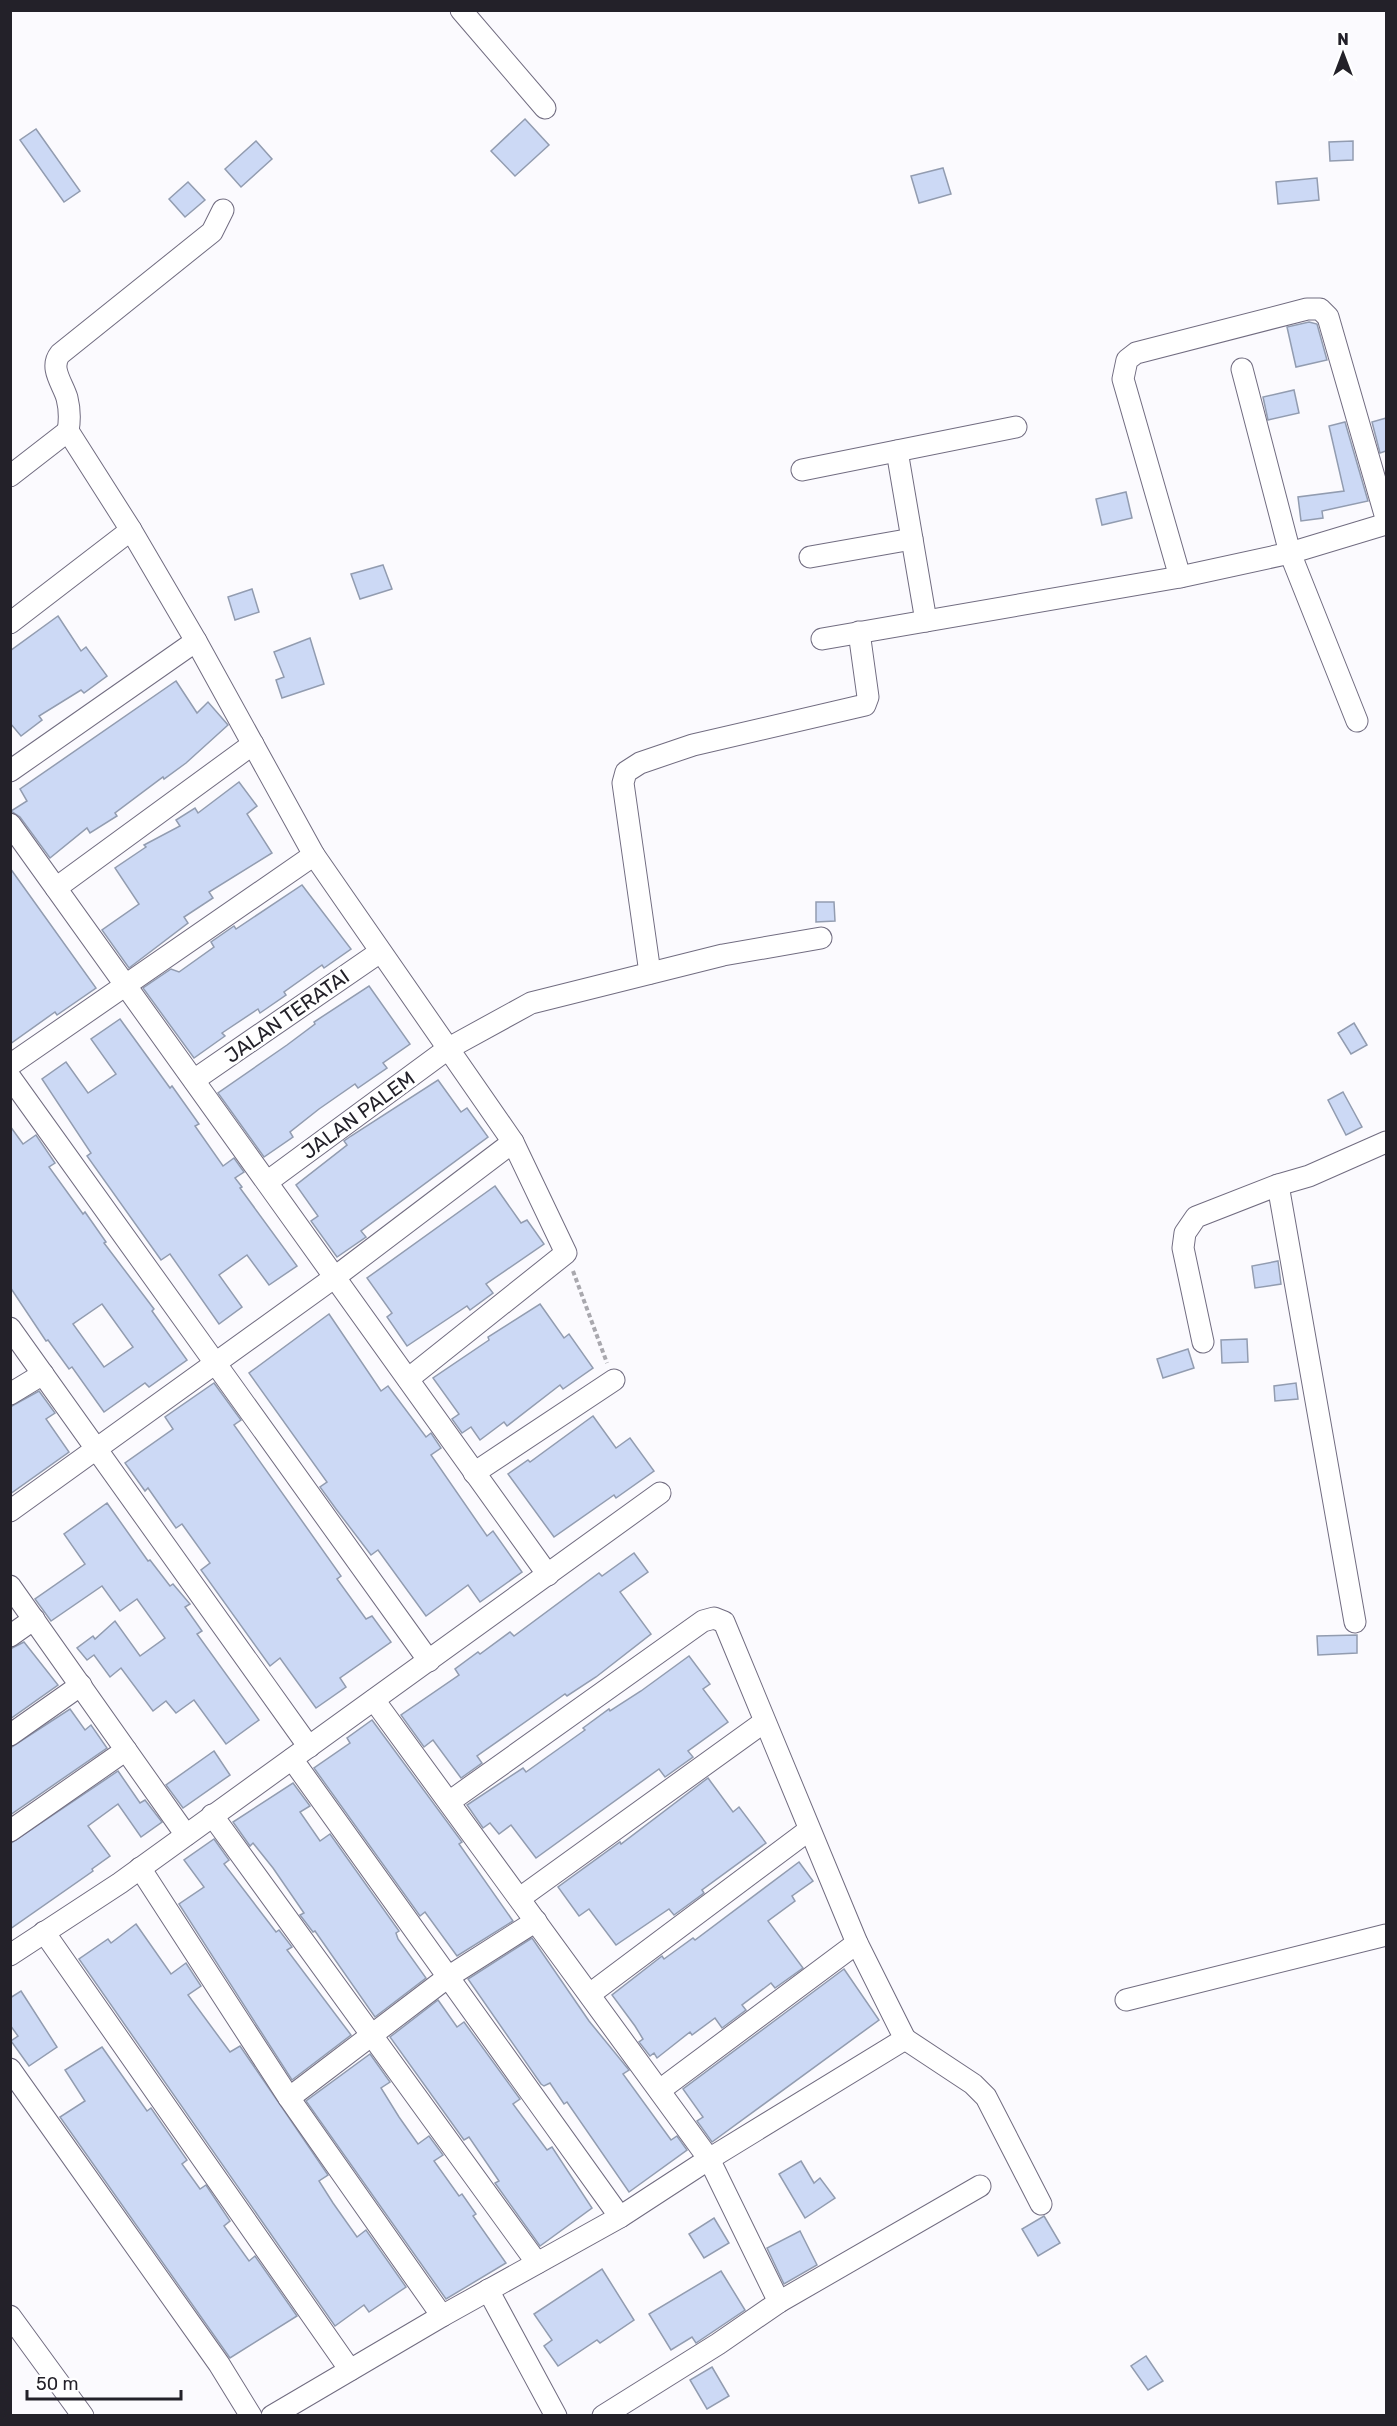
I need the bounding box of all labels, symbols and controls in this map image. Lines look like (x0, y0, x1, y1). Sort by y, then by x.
north arrow (1313, 24, 1373, 84)
text: N (1337, 30, 1349, 49)
street label: JALAN TERATAI (220, 964, 354, 1068)
street label: JALAN PALEM (297, 1066, 419, 1164)
scale bar (27, 2363, 182, 2401)
text: 50 m (36, 2373, 79, 2395)

